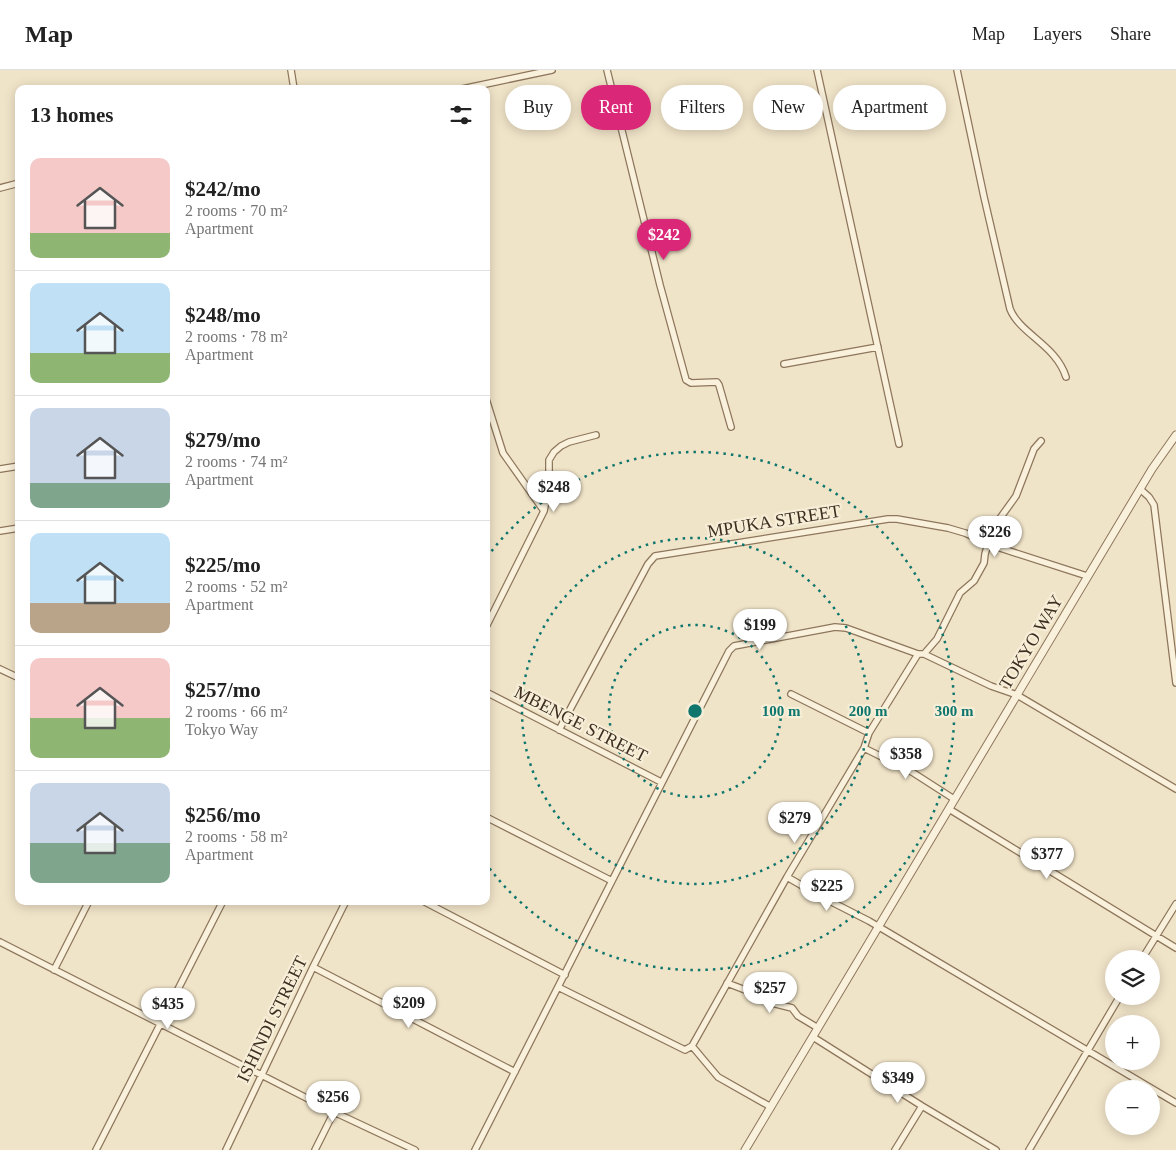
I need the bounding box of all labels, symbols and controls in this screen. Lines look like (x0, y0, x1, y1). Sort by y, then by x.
text: Map (25, 21, 73, 47)
text: Map (972, 24, 1005, 44)
text: Layers (1033, 24, 1082, 44)
text: Share (1110, 24, 1151, 44)
chip: Buy (505, 85, 571, 130)
chip: Rent (581, 85, 651, 130)
chip: Filters (661, 85, 743, 130)
chip: New (753, 85, 823, 130)
chip: Apartment (833, 85, 946, 130)
icon: filters (447, 101, 475, 129)
text: 13 homes (30, 103, 113, 127)
text: $242/mo (185, 177, 261, 201)
icon: home (70, 178, 130, 238)
text: 2 rooms · 70 m² (185, 202, 288, 219)
pin: $242 (634, 218, 694, 261)
text: Apartment (185, 220, 253, 237)
text: $242 (648, 226, 680, 243)
icon: home (70, 303, 130, 363)
text: $248/mo (185, 303, 261, 327)
text: 2 rooms · 78 m² (185, 328, 288, 345)
text: Apartment (185, 346, 253, 363)
icon: home (70, 428, 130, 488)
text: $279/mo (185, 428, 261, 452)
text: 2 rooms · 74 m² (185, 453, 288, 470)
pin: $248 (524, 470, 584, 513)
text: Apartment (185, 471, 253, 488)
text: $248 (538, 478, 570, 495)
street label: MPUKA STREET (706, 501, 842, 541)
pin: $226 (965, 516, 1025, 558)
text: $226 (979, 523, 1011, 540)
icon: home (70, 553, 130, 613)
text: $225/mo (185, 553, 261, 577)
text: 2 rooms · 52 m² (185, 578, 288, 595)
street label: TOKYO WAY (995, 591, 1067, 693)
text: Apartment (185, 596, 253, 613)
pin: $199 (730, 608, 790, 651)
text: $199 (744, 616, 776, 633)
icon: home (70, 678, 130, 738)
text: $257/mo (185, 678, 261, 702)
street label: MBENGE STREET (511, 682, 651, 766)
centre of rings (686, 702, 704, 720)
text: 2 rooms · 66 m² (185, 703, 288, 720)
text: 100 m (762, 703, 801, 719)
text: 200 m (849, 703, 888, 719)
text: 300 m (935, 703, 974, 719)
text: Tokyo Way (185, 721, 258, 738)
pin: $358 (876, 738, 936, 780)
text: $358 (890, 745, 922, 762)
pin: $279 (765, 802, 825, 844)
icon: home (70, 803, 130, 863)
text: $256/mo (185, 803, 261, 827)
text: $279 (779, 809, 811, 826)
text: 2 rooms · 58 m² (185, 828, 288, 845)
pin: $377 (1017, 838, 1077, 880)
text: $377 (1031, 845, 1063, 862)
text: Apartment (185, 846, 253, 863)
pin: $225 (797, 870, 857, 912)
text: $225 (811, 877, 843, 894)
map controls (1105, 950, 1160, 1135)
button: layers (1105, 950, 1160, 1005)
street label: ISHINDI STREET (233, 953, 311, 1085)
pin: $257 (740, 972, 800, 1014)
text: $257 (754, 979, 786, 996)
pin: $209 (379, 986, 439, 1029)
pin: $435 (138, 988, 198, 1030)
text: $209 (393, 994, 425, 1011)
text: $435 (152, 995, 184, 1012)
button: + (1105, 1015, 1160, 1070)
pin: $349 (868, 1062, 928, 1104)
text: $349 (882, 1069, 914, 1086)
pin: $256 (303, 1080, 363, 1123)
button: − (1105, 1080, 1160, 1135)
text: $256 (317, 1088, 349, 1105)

